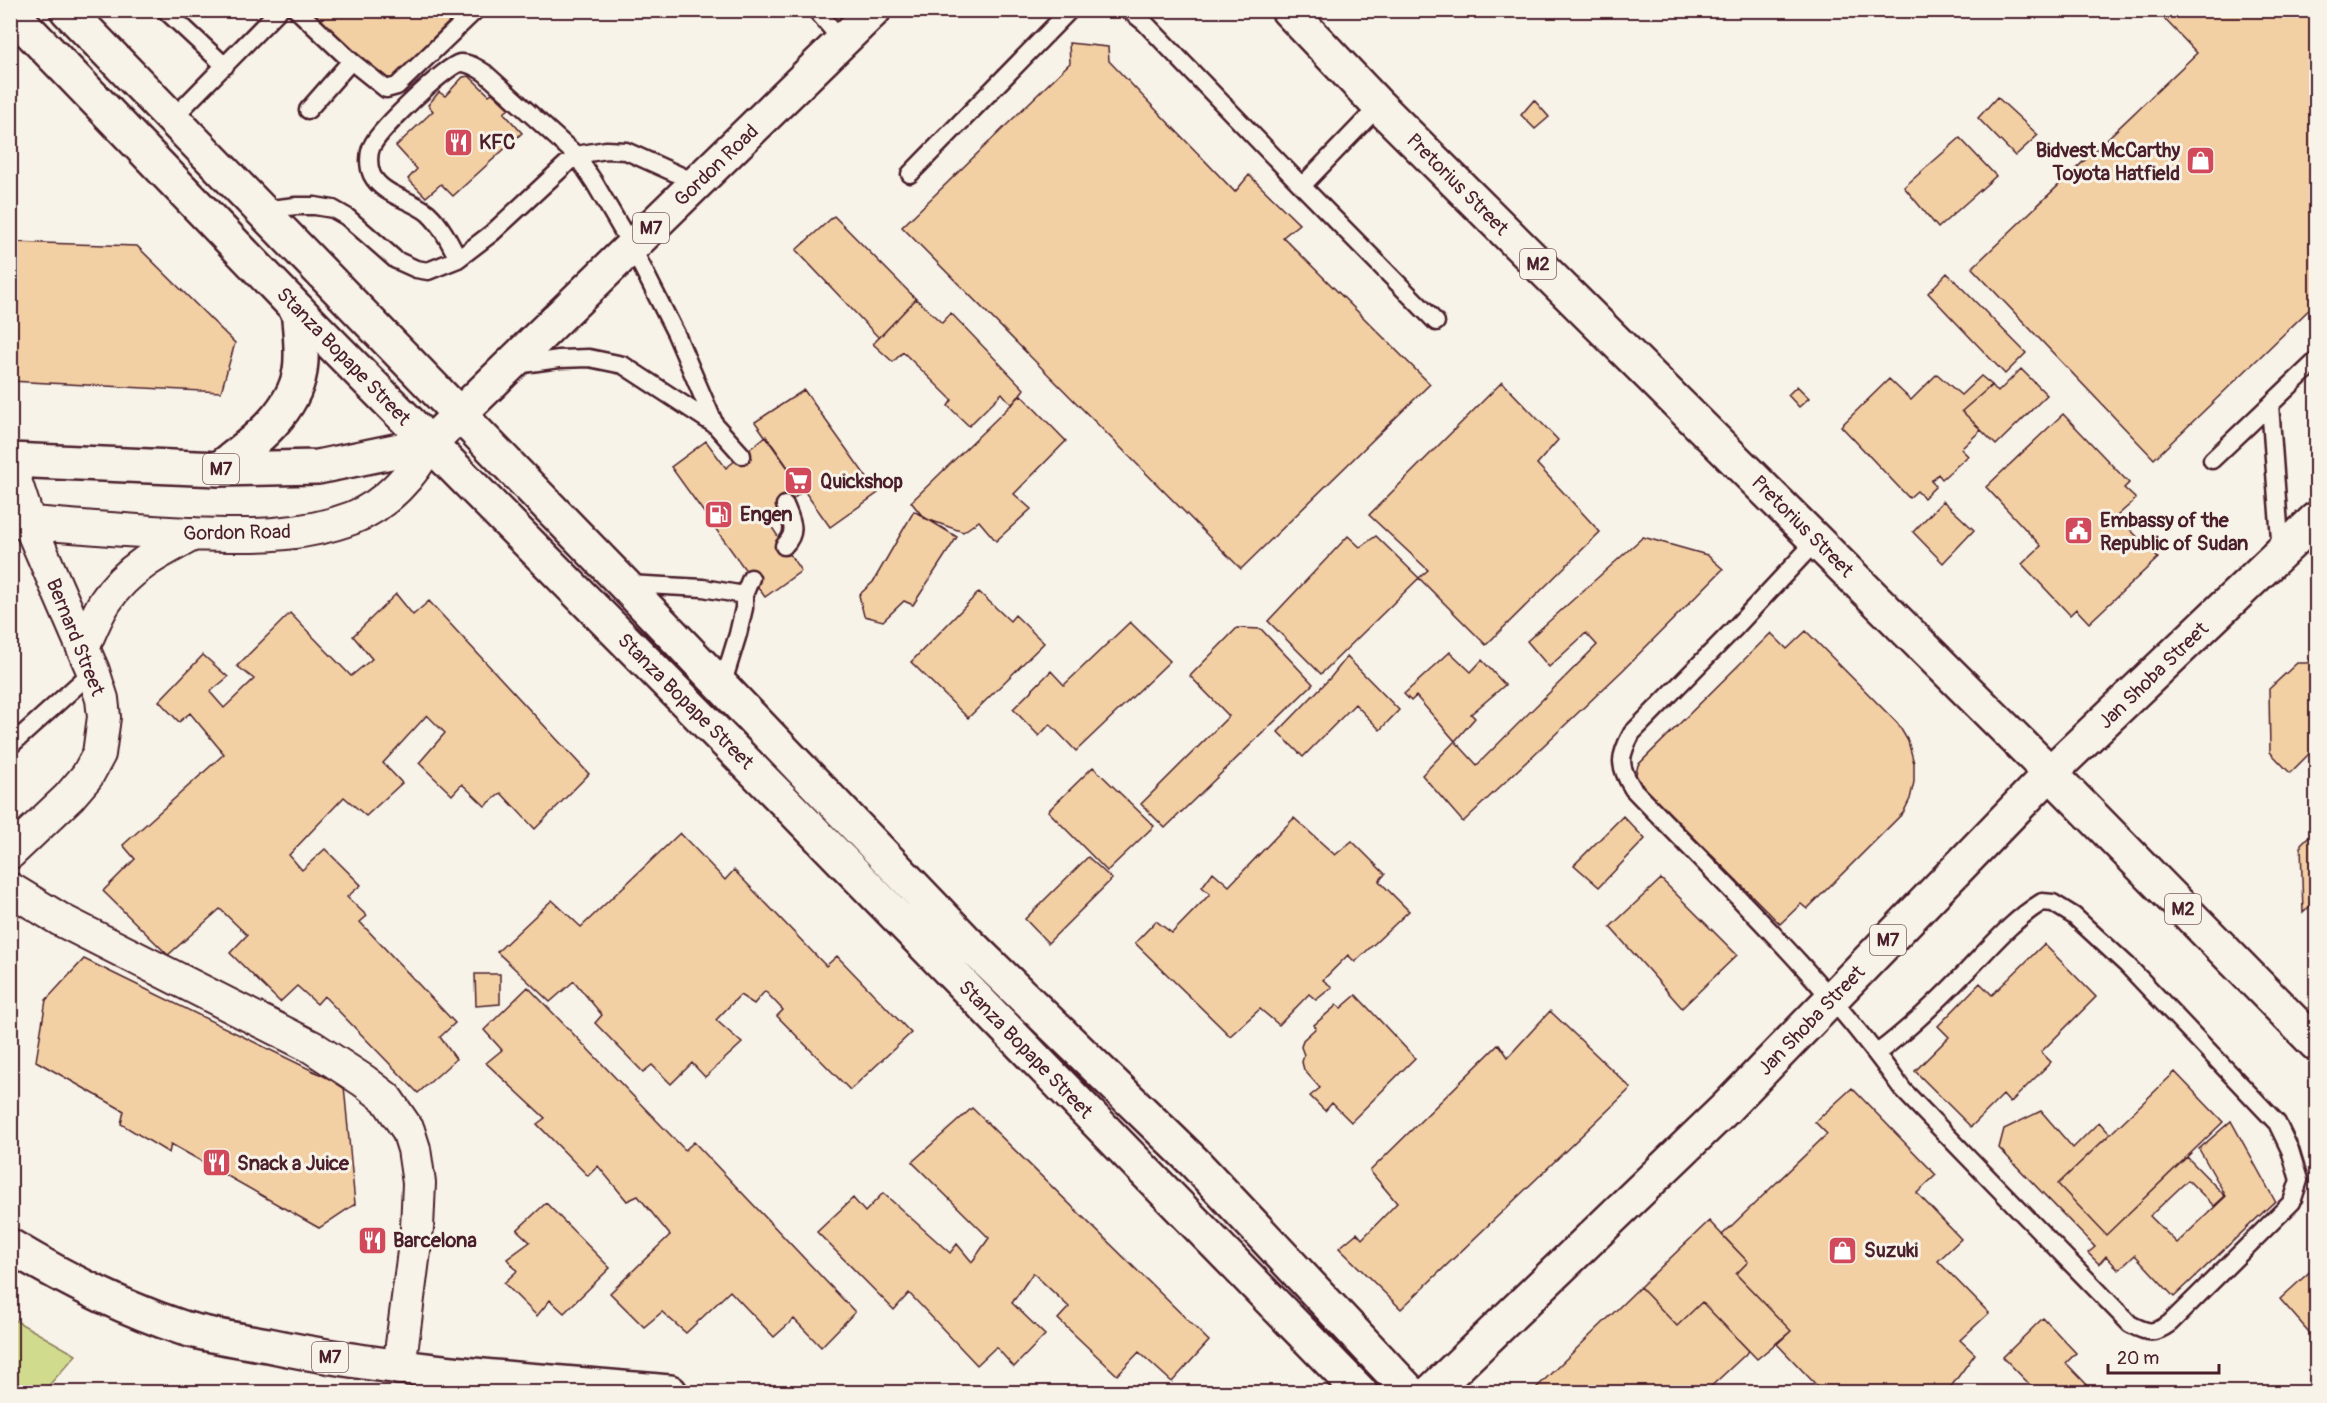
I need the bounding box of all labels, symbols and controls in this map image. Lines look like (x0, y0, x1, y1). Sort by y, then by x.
street label: Gordon Road (669, 119, 764, 212)
restaurant icon: KFC (442, 126, 474, 158)
street label: Pretorius Street (1401, 128, 1515, 241)
place label: KFC (479, 130, 515, 155)
place label: Bidvest McCarthy Toyota Hatfield (2036, 138, 2180, 186)
shop icon: Bidvest McCarthy Toyota Hatfield (2185, 145, 2217, 177)
road number: M7 (633, 213, 669, 243)
road number: M2 (1520, 249, 1556, 279)
street label: Stanza Bopape Street (271, 282, 417, 431)
road number: M7 (203, 454, 239, 484)
supermarket icon: Quickshop (783, 465, 815, 497)
place label: Quickshop (820, 469, 904, 494)
street label: Pretorius Street (1746, 470, 1860, 583)
fuel station icon: Engen (703, 498, 735, 530)
place label: Engen (740, 502, 793, 527)
place label: Embassy of the Republic of Sudan (2100, 508, 2248, 556)
public building icon: Embassy of the Republic of Sudan (2063, 515, 2095, 547)
street label: Gordon Road (183, 519, 291, 546)
street label: Bernard Street (41, 575, 111, 700)
street label: Jan Shoba Street (2093, 616, 2214, 734)
street label: Stanza Bopape Street (612, 628, 760, 775)
road number: M2 (2165, 894, 2201, 924)
road number: M7 (1870, 925, 1906, 955)
street label: Jan Shoba Street (1753, 959, 1871, 1081)
street label: Stanza Bopape Street (953, 975, 1099, 1124)
restaurant icon: Snack a Juice (200, 1147, 232, 1179)
place label: Snack a Juice (237, 1151, 350, 1176)
restaurant icon: Barcelona (356, 1224, 388, 1256)
place label: Barcelona (393, 1228, 477, 1253)
shop icon: Suzuki (1827, 1234, 1859, 1266)
place label: Suzuki (1864, 1238, 1919, 1263)
scale bar (2108, 1337, 2219, 1375)
road number: M7 (312, 1342, 348, 1372)
text: 20 m (2117, 1347, 2159, 1370)

